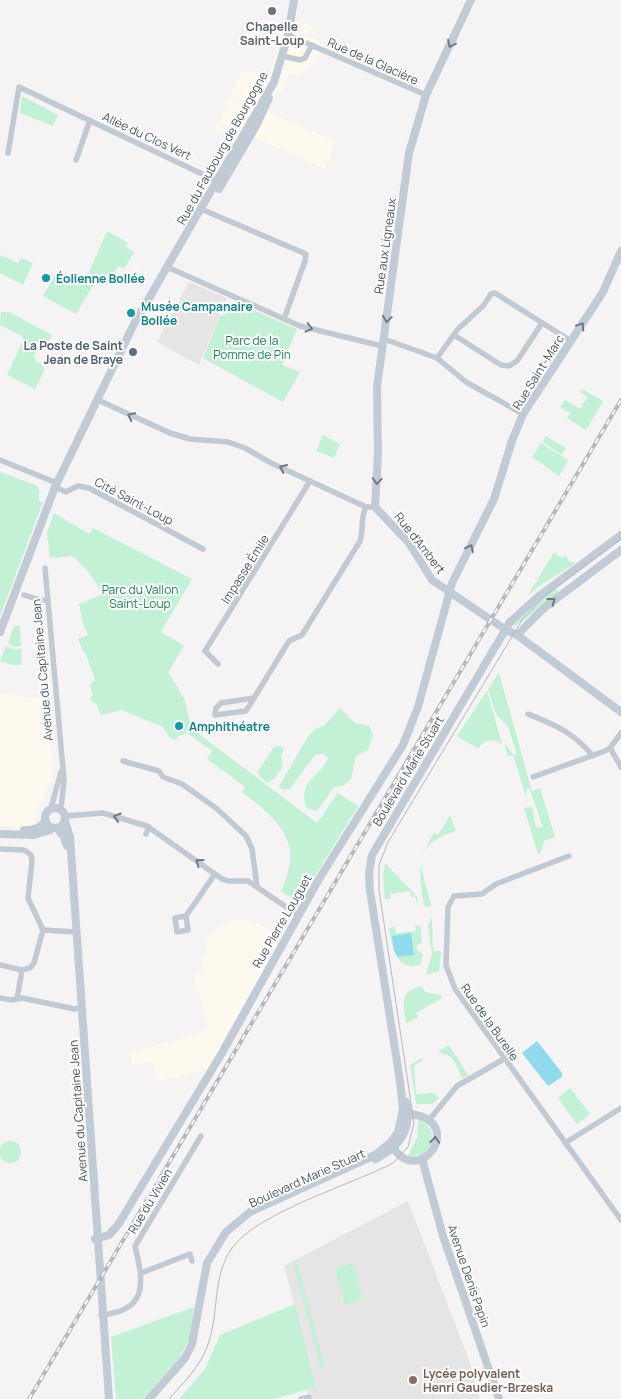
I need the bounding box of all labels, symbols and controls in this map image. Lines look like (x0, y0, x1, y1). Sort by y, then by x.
marker: Chapelle Saint-Loup (266, 5, 278, 17)
place label: Chapelle Saint-Loup (240, 18, 304, 49)
street label: Rue de la Glacière (325, 33, 421, 89)
one-way arrow (447, 39, 457, 48)
street label: Rue du Faubourg de Bourgogne (173, 68, 271, 228)
street label: Allée du Clos Vert (100, 108, 194, 164)
street label: Rue aux Ligneaux (370, 196, 400, 295)
place label: Éolienne Bollée (56, 270, 145, 287)
marker: Éolienne Bollée (40, 272, 52, 284)
place label: Musée Campanaire Bollée (141, 298, 253, 329)
marker: Musée Campanaire Bollée (125, 307, 137, 319)
one-way arrow (382, 315, 392, 324)
one-way arrow (305, 322, 314, 333)
one-way arrow (575, 322, 584, 332)
street label: Rue Saint-Marc (508, 331, 568, 413)
park label: Parc de la Pomme de Pin (213, 332, 291, 363)
place label: La Poste de Saint Jean de Braye (24, 337, 123, 368)
marker: La Poste de Saint Jean de Braye (127, 346, 139, 358)
one-way arrow (127, 412, 136, 422)
one-way arrow (279, 464, 288, 474)
street label: Cité Saint-Loup (92, 473, 176, 529)
one-way arrow (371, 477, 382, 485)
street label: Rue d'Ambert (391, 509, 449, 577)
street label: Impasse Émile (217, 531, 273, 607)
one-way arrow (464, 544, 474, 553)
park label: Parc du Vallon Saint-Loup (102, 581, 178, 612)
street label: Avenue du Capitaine Jean (27, 598, 57, 742)
one-way arrow (546, 599, 555, 607)
street label: Boulevard Marie Stuart (368, 713, 448, 829)
place label: Amphithéatre (189, 718, 270, 735)
marker: Amphithéatre (173, 720, 185, 732)
one-way arrow (112, 812, 121, 823)
one-way arrow (195, 859, 205, 868)
street label: Rue Pierre Louguet (248, 871, 316, 971)
street label: Rue de la Burelle (457, 980, 523, 1064)
street label: Avenue du Capitaine Jean (65, 1039, 91, 1183)
one-way arrow (430, 1135, 441, 1143)
street label: Boulevard Marie Stuart (246, 1145, 368, 1211)
street label: Rue du Vivien (124, 1165, 176, 1237)
street label: Avenue Denis Papin (443, 1222, 495, 1330)
place label: Lycée polyvalent Henri Gaudier-Brzeska (423, 1365, 553, 1396)
marker: Lycée polyvalent Henri Gaudier-Brzeska (407, 1374, 419, 1386)

